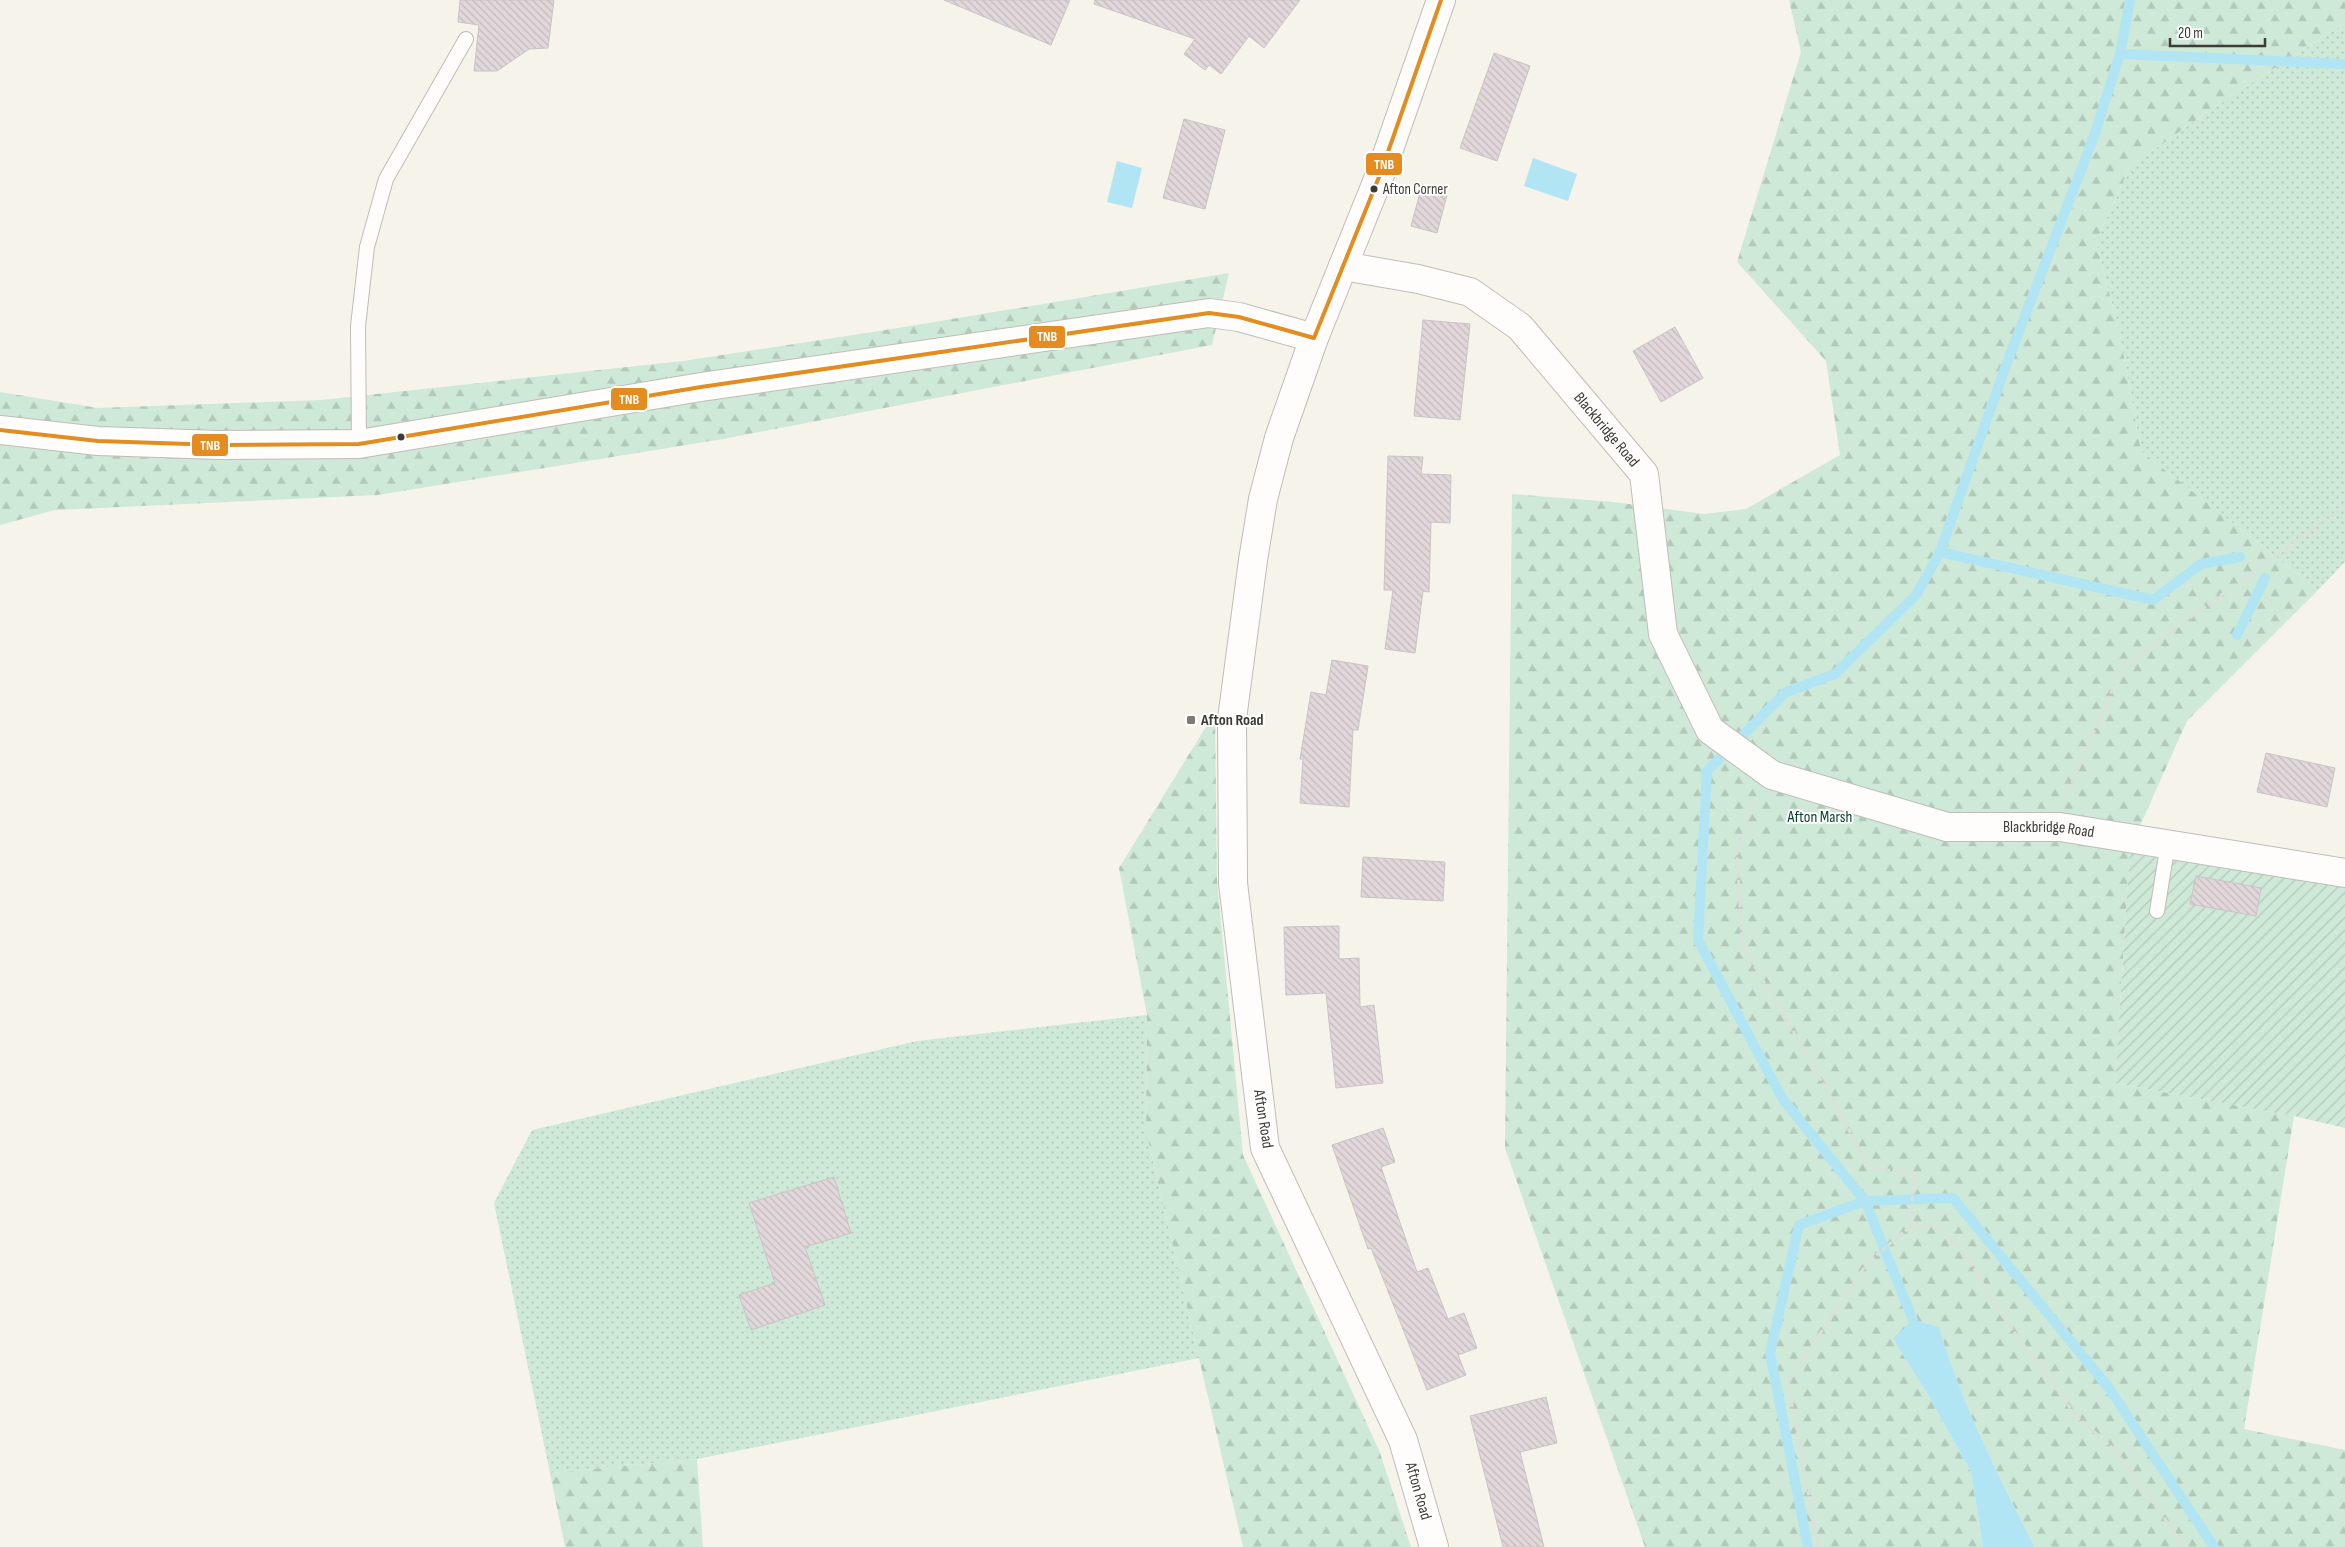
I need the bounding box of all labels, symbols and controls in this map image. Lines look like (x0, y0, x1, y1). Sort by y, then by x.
scale bar (2170, 15, 2265, 47)
text: 20 m (2178, 24, 2203, 43)
line badge: TNB (1365, 152, 1403, 176)
text: TNB (1374, 156, 1394, 173)
place label: Afton Corner (1382, 180, 1448, 199)
marker: Afton Corner (1369, 184, 1379, 194)
line badge: TNB (1028, 325, 1066, 349)
text: TNB (1037, 328, 1057, 345)
line badge: TNB (610, 387, 648, 411)
street label: Blackbridge Road (1570, 388, 1643, 471)
text: TNB (619, 391, 639, 408)
unlabelled marker (396, 432, 406, 442)
line badge: TNB (191, 433, 229, 457)
text: TNB (200, 437, 220, 454)
place label: Afton Road (1200, 711, 1264, 730)
marker: Afton Road (1185, 714, 1197, 726)
park label: Afton Marsh (1787, 808, 1852, 827)
street label: Blackbridge Road (2003, 817, 2096, 842)
street label: Afton Road (1249, 1087, 1277, 1150)
street label: Afton Road (1400, 1459, 1435, 1522)

